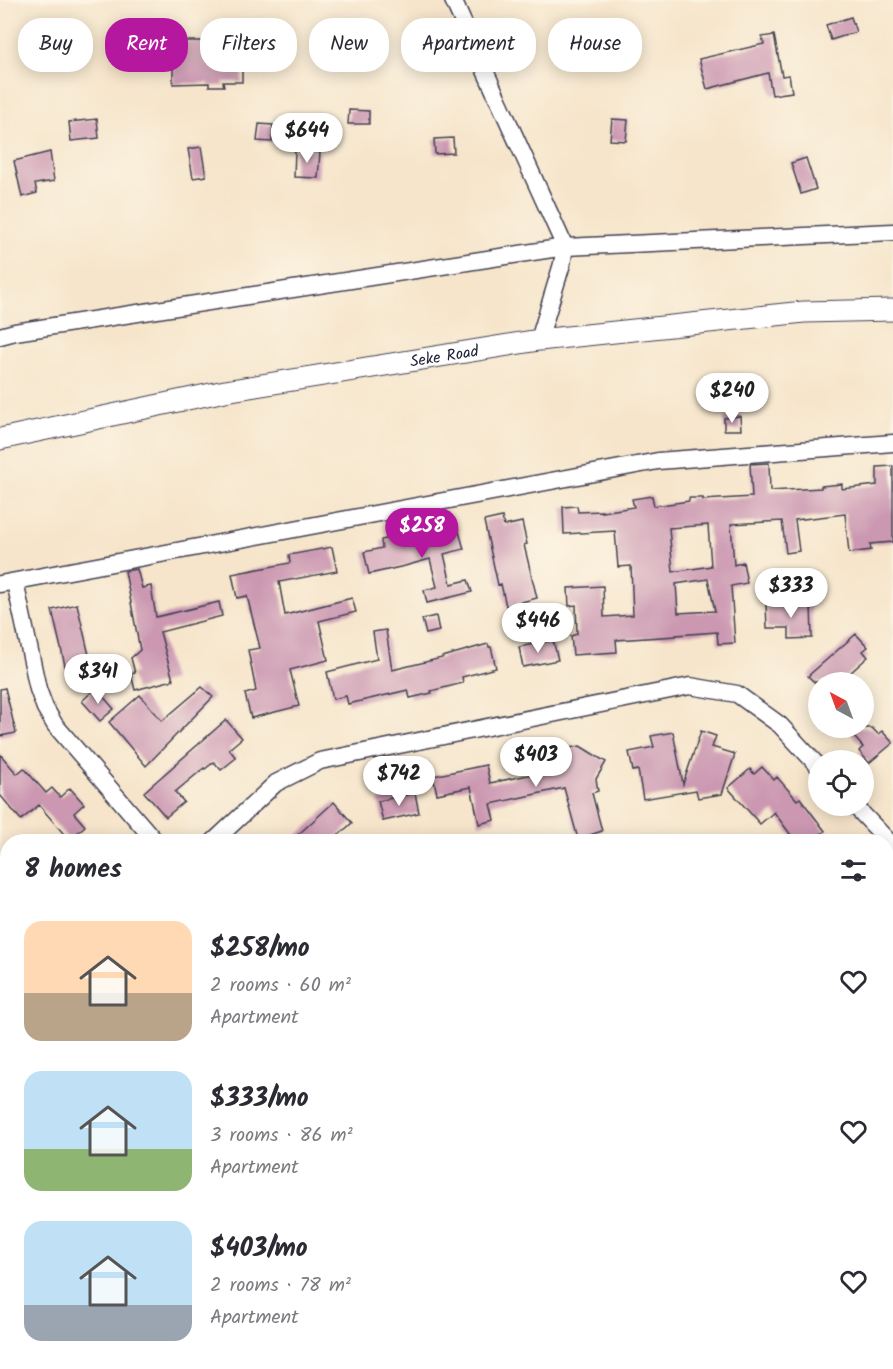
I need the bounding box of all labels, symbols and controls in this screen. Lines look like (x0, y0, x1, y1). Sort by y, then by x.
chip: Buy (18, 18, 93, 72)
chip: Rent (105, 18, 188, 72)
chip: Filters (200, 18, 297, 72)
chip: New (309, 18, 389, 72)
chip: Apartment (401, 18, 536, 72)
chip: House (548, 18, 642, 72)
pin: $644 (271, 113, 343, 164)
text: $644 (285, 116, 329, 148)
street label: Seke Road (408, 339, 481, 375)
pin: $240 (696, 373, 768, 424)
text: $240 (710, 376, 754, 408)
pin: $258 (386, 508, 458, 559)
text: $258 (399, 511, 445, 543)
pin: $333 (755, 568, 827, 619)
text: $333 (769, 571, 813, 603)
pin: $446 (502, 603, 574, 654)
text: $446 (516, 606, 560, 638)
pin: $341 (62, 654, 134, 705)
text: $341 (78, 657, 118, 689)
north arrow (808, 672, 874, 738)
map controls (808, 672, 874, 816)
pin: $403 (500, 737, 572, 788)
text: $403 (514, 740, 558, 772)
button: locate (808, 750, 874, 816)
pin: $742 (363, 756, 435, 807)
text: $742 (377, 759, 421, 791)
text: 8 homes (24, 849, 122, 891)
icon: filters (837, 854, 870, 887)
text: $258/mo (210, 928, 310, 970)
icon: home (72, 945, 144, 1017)
icon: heart (837, 965, 870, 998)
text: 2 rooms · 60 m² (210, 970, 351, 1002)
text: Apartment (210, 1002, 299, 1034)
text: $333/mo (210, 1078, 309, 1120)
icon: home (72, 1095, 144, 1167)
icon: heart (837, 1115, 870, 1148)
text: 3 rooms · 86 m² (210, 1120, 353, 1152)
text: Apartment (210, 1152, 299, 1184)
text: $403/mo (210, 1228, 308, 1270)
icon: home (72, 1245, 144, 1317)
icon: heart (837, 1265, 870, 1298)
text: 2 rooms · 78 m² (210, 1270, 351, 1302)
text: Apartment (210, 1302, 299, 1334)

